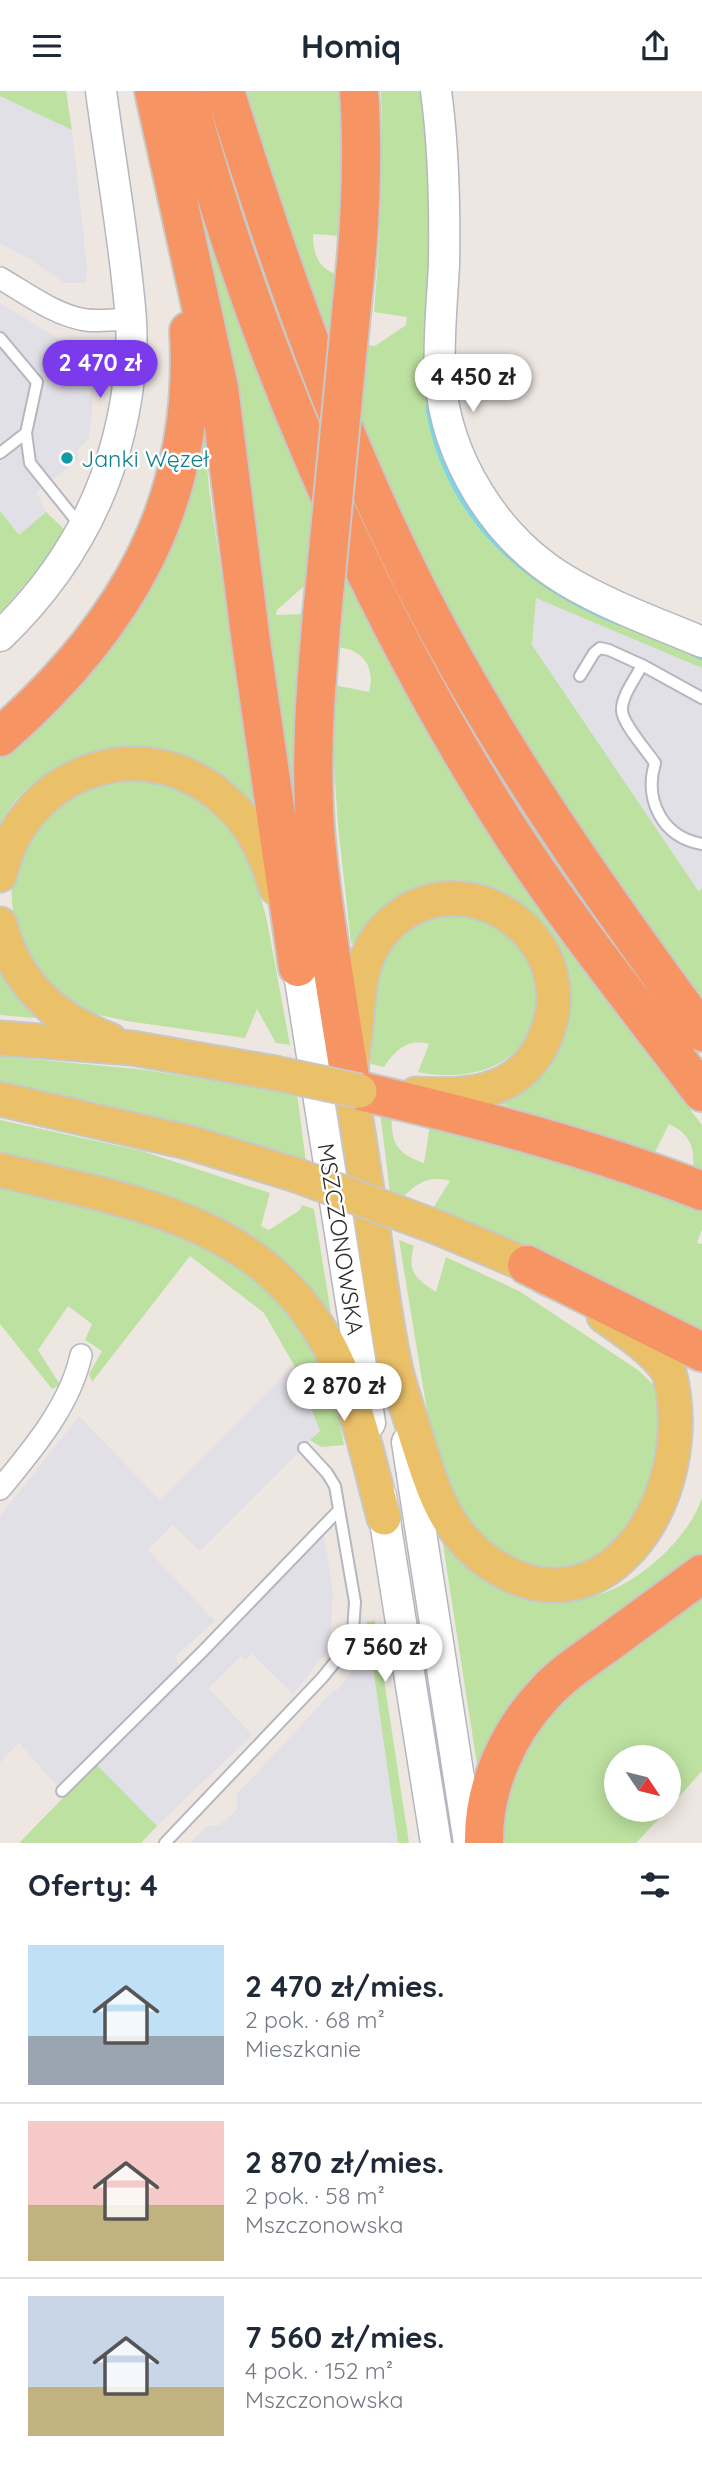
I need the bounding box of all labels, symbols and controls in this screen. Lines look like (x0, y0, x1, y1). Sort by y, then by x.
text: Homiq (301, 26, 401, 66)
icon: menu (28, 27, 66, 65)
icon: share (636, 27, 674, 65)
pin: 2 470 zł (28, 341, 172, 400)
text: 2 470 zł (59, 348, 141, 377)
pin: 4 450 zł (401, 355, 545, 414)
text: 4 450 zł (431, 362, 515, 391)
place label: Janki Węzeł (81, 444, 210, 473)
marker: Janki Węzeł (59, 450, 75, 466)
street label: MSZCZONOWSKA (312, 1141, 370, 1337)
pin: 2 870 zł (272, 1363, 416, 1423)
text: 2 870 zł (303, 1371, 385, 1400)
pin: 7 560 zł (313, 1625, 457, 1684)
text: 7 560 zł (344, 1632, 426, 1661)
north arrow (604, 1745, 681, 1822)
map controls (604, 1745, 681, 1822)
text: Oferty: 4 (28, 1866, 158, 1904)
icon: filters (636, 1866, 674, 1904)
text: 2 470 zł/mies. (245, 1967, 445, 2005)
icon: home (84, 1973, 168, 2057)
text: 2 pok. · 68 m² (245, 2005, 385, 2034)
text: Mieszkanie (245, 2034, 361, 2063)
text: 2 870 zł/mies. (245, 2143, 444, 2181)
icon: home (84, 2149, 168, 2233)
text: 2 pok. · 58 m² (245, 2181, 385, 2210)
text: Mszczonowska (245, 2210, 404, 2239)
text: 7 560 zł/mies. (245, 2318, 445, 2356)
icon: home (84, 2324, 168, 2408)
text: 4 pok. · 152 m² (245, 2356, 393, 2385)
text: Mszczonowska (245, 2385, 404, 2414)

